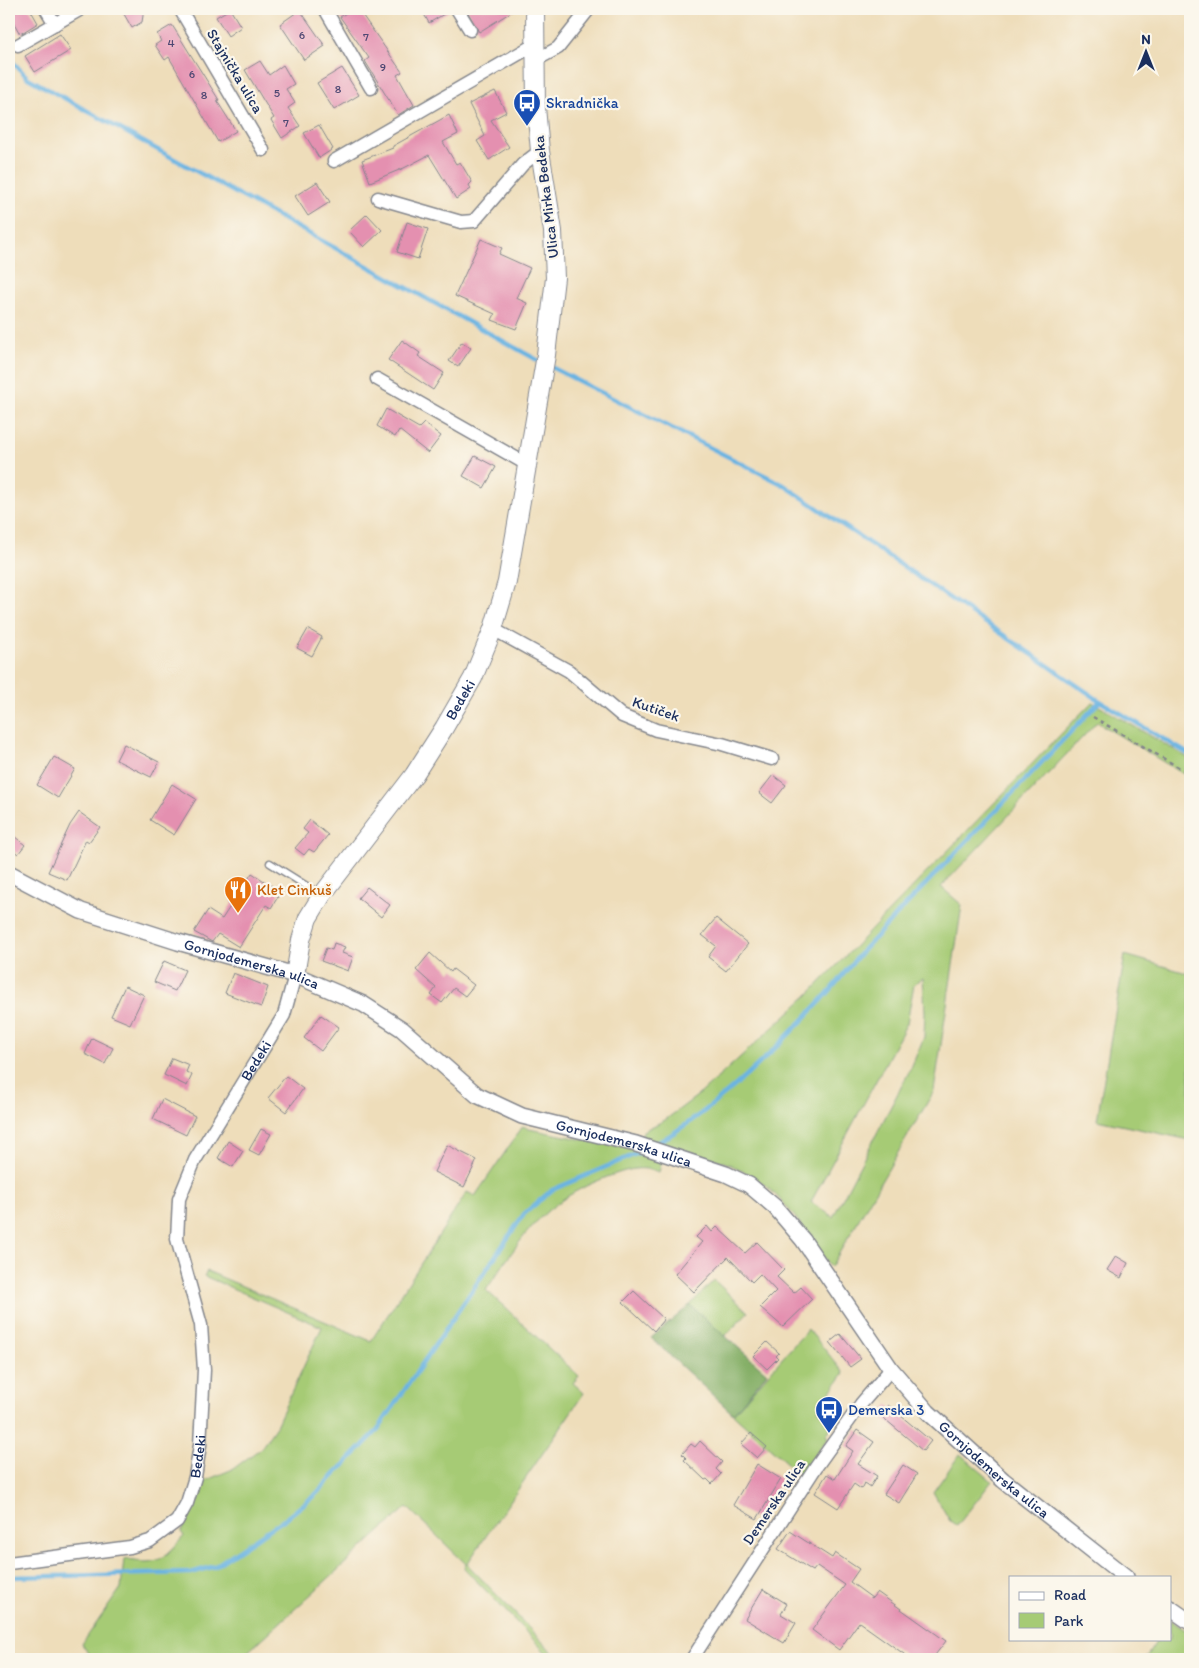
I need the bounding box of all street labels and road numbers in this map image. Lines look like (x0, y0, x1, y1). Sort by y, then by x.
street label: Stajnička ulica (203, 26, 267, 117)
street label: Ulica Mirka Bedeka (530, 134, 562, 259)
street label: Bedeki (442, 676, 479, 723)
street label: Kutiček (630, 693, 682, 726)
street label: Gornjodemerska ulica (182, 935, 322, 993)
street label: Bedeki (237, 1037, 275, 1084)
street label: Gornjodemerska ulica (554, 1116, 694, 1171)
street label: Gornjodemerska ulica (935, 1417, 1053, 1522)
street label: Bedeki (186, 1434, 210, 1480)
street label: Demerska ulica (739, 1456, 809, 1548)

